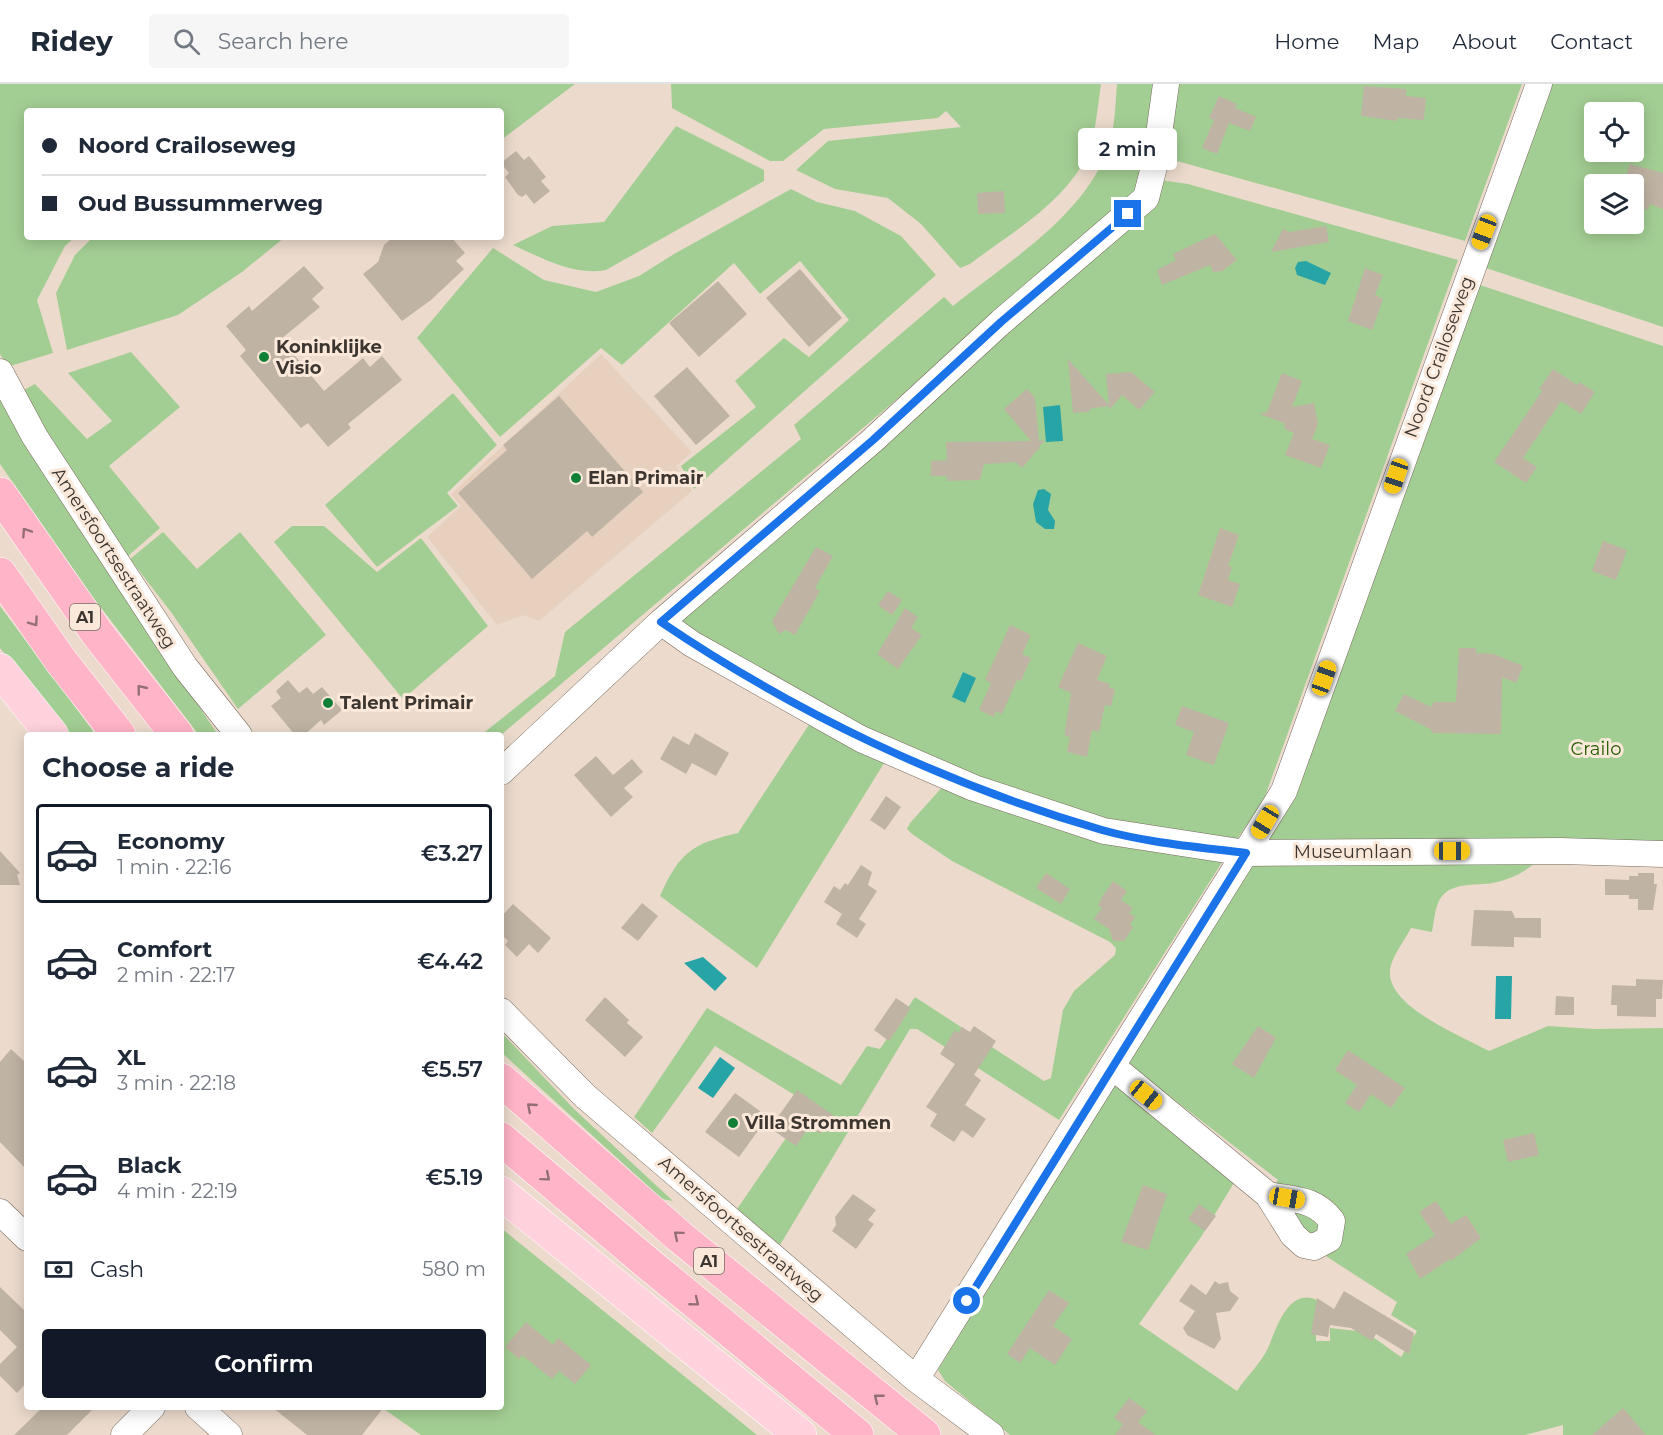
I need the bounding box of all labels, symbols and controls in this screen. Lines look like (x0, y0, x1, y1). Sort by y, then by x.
search box (149, 14, 569, 68)
text: Ridey (30, 24, 113, 58)
icon: search (170, 25, 203, 58)
text: Search here (218, 28, 349, 55)
text: Home (1274, 29, 1339, 54)
text: Map (1372, 29, 1419, 54)
text: About (1452, 29, 1517, 54)
text: Contact (1550, 29, 1633, 54)
map controls (1584, 102, 1644, 234)
button: locate (1584, 102, 1644, 162)
callout: 2 min (1078, 127, 1178, 169)
text: Noord Crailoseweg (78, 132, 296, 159)
text: 2 min (1099, 137, 1156, 161)
button: layers (1584, 174, 1644, 234)
text: Oud Bussummerweg (78, 190, 323, 217)
route end (1114, 200, 1141, 227)
car (1469, 212, 1499, 252)
street label: Noord Crailoseweg (1400, 273, 1478, 441)
place label: Koninklijke Visio (275, 336, 382, 379)
marker: Koninklijke Visio (257, 350, 271, 364)
car (1382, 456, 1410, 496)
street label: Amersfoortsestraatweg (47, 463, 181, 653)
place label: Elan Primair (588, 467, 704, 489)
marker: Elan Primair (569, 471, 583, 485)
one-way arrow (22, 528, 33, 539)
road number: A1 (70, 604, 100, 630)
one-way arrow (27, 615, 38, 626)
car (1309, 658, 1339, 698)
one-way arrow (137, 685, 148, 696)
place label: Talent Primair (340, 692, 473, 714)
marker: Talent Primair (321, 696, 335, 710)
park label: Crailo (1571, 738, 1621, 760)
text: Choose a ride (42, 751, 234, 784)
car (1248, 802, 1282, 842)
icon: car (45, 827, 99, 881)
text: Economy (117, 828, 225, 855)
text: €3.27 (421, 840, 483, 867)
street label: Museumlaan (1294, 841, 1412, 863)
car (1434, 842, 1470, 860)
text: 1 min · 22:16 (117, 855, 231, 879)
icon: car (45, 935, 99, 989)
text: Comfort (117, 936, 212, 963)
text: €4.42 (417, 948, 483, 975)
text: 2 min · 22:17 (117, 963, 235, 987)
icon: car (45, 1043, 99, 1097)
text: XL (117, 1044, 146, 1071)
text: €5.57 (421, 1056, 483, 1083)
text: 3 min · 22:18 (117, 1071, 236, 1095)
car (1126, 1077, 1166, 1113)
one-way arrow (527, 1103, 538, 1114)
place label: Villa Strommen (744, 1112, 891, 1134)
marker: Villa Strommen (726, 1116, 740, 1130)
icon: car (45, 1151, 99, 1205)
street label: Amersfoortsestraatweg (654, 1151, 828, 1307)
text: Black (117, 1152, 181, 1179)
text: €5.19 (425, 1164, 483, 1191)
one-way arrow (539, 1169, 550, 1180)
text: 4 min · 22:19 (117, 1179, 237, 1203)
car (1268, 1186, 1306, 1210)
one-way arrow (674, 1231, 685, 1242)
road number: A1 (694, 1248, 724, 1274)
icon: cash (42, 1253, 75, 1286)
text: Cash (90, 1256, 144, 1283)
text: 580 m (422, 1257, 486, 1281)
route start (953, 1287, 980, 1314)
one-way arrow (688, 1295, 699, 1306)
button: Confirm (42, 1329, 486, 1398)
one-way arrow (874, 1394, 885, 1405)

